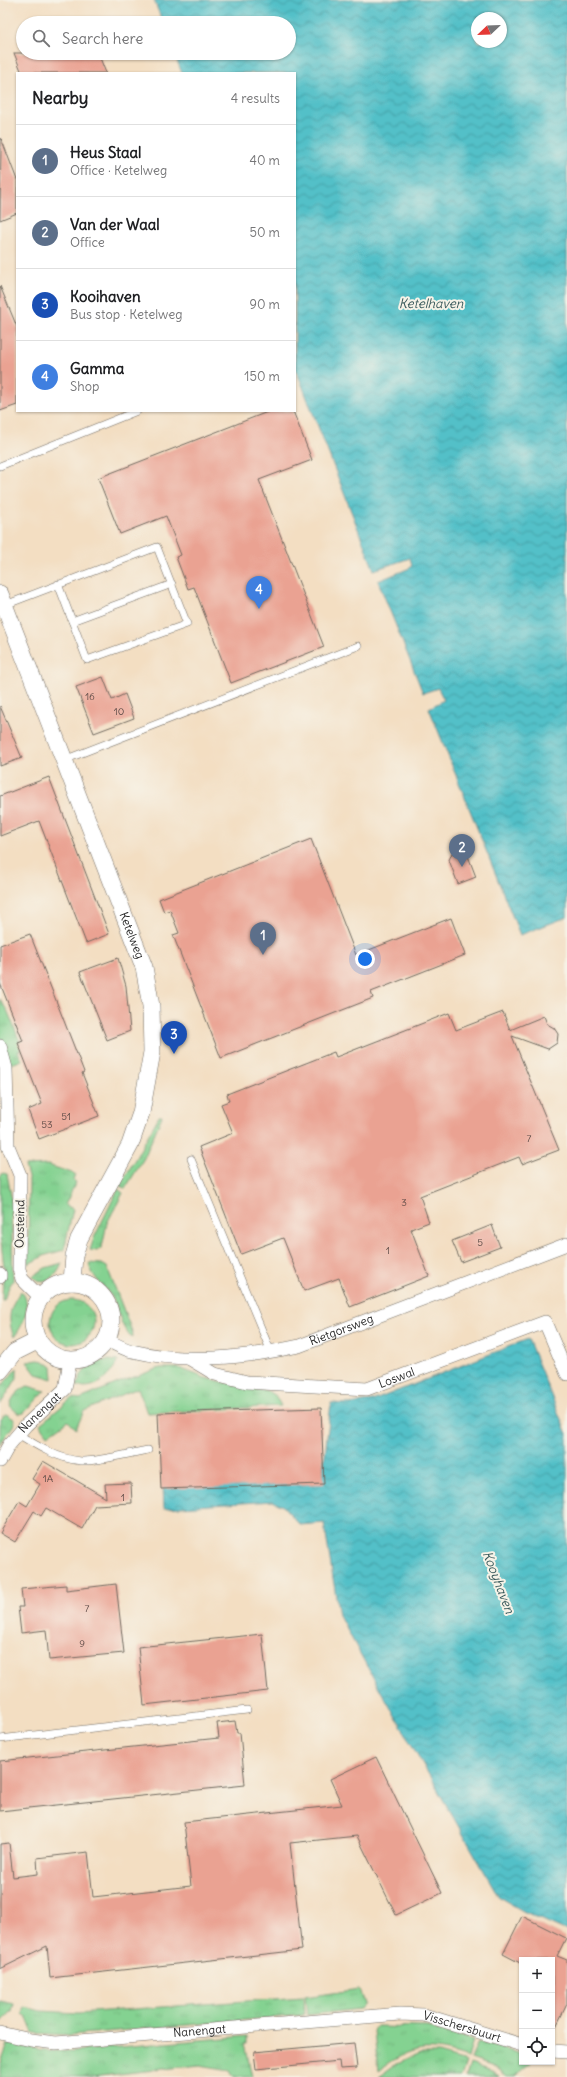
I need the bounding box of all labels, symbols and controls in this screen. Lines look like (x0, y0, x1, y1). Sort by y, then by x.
north arrow (471, 12, 507, 48)
search box (16, 16, 296, 60)
icon: search (30, 27, 52, 49)
text: Search here (62, 29, 143, 48)
text: Nearby (32, 87, 88, 109)
text: 4 results (231, 90, 280, 107)
text: Heus Staal (70, 143, 141, 162)
text: 1 (42, 152, 48, 169)
text: 40 m (249, 152, 280, 169)
text: Office · Ketelweg (70, 162, 167, 179)
text: Van der Waal (70, 215, 160, 234)
text: 2 (41, 224, 49, 241)
text: 50 m (249, 224, 280, 241)
text: Office (70, 234, 105, 251)
text: Kooihaven (70, 287, 141, 306)
water label: Ketelhaven (399, 295, 464, 312)
text: 3 (41, 296, 49, 313)
text: 90 m (249, 296, 280, 313)
text: Bus stop · Ketelweg (70, 306, 183, 323)
text: Gamma (70, 359, 124, 378)
text: 4 (41, 368, 49, 385)
text: 150 m (244, 368, 280, 385)
text: Shop (70, 378, 99, 395)
pin: 4 (246, 576, 272, 609)
house number: 16 (85, 690, 95, 703)
house number: 10 (114, 705, 124, 718)
pin: 2 (449, 834, 475, 867)
street label: Ketelweg (116, 910, 148, 961)
pin: 1 (250, 922, 276, 955)
your location (355, 949, 375, 969)
pin: 3 (161, 1021, 187, 1054)
house number: 51 (61, 1110, 71, 1123)
house number: 53 (41, 1118, 53, 1131)
house number: 7 (527, 1132, 532, 1145)
house number: 3 (401, 1196, 407, 1209)
street label: Oosteind (12, 1200, 27, 1248)
house number: 5 (477, 1236, 483, 1249)
house number: 1 (386, 1244, 390, 1257)
street label: Rietgorsweg (307, 1310, 375, 1348)
street label: Loswal (376, 1364, 417, 1391)
street label: Nanengat (15, 1389, 64, 1436)
house number: 1A (43, 1472, 54, 1485)
house number: 1 (121, 1491, 125, 1504)
water label: Kooyhaven (479, 1548, 518, 1616)
house number: 7 (85, 1602, 90, 1615)
house number: 9 (79, 1637, 85, 1650)
map controls (519, 1957, 555, 2065)
button: + (519, 1957, 555, 1993)
button: − (519, 1993, 555, 2029)
street label: Visschersbuurt (421, 2007, 503, 2045)
street label: Nanengat (172, 2021, 227, 2040)
button: locate (519, 2029, 555, 2065)

